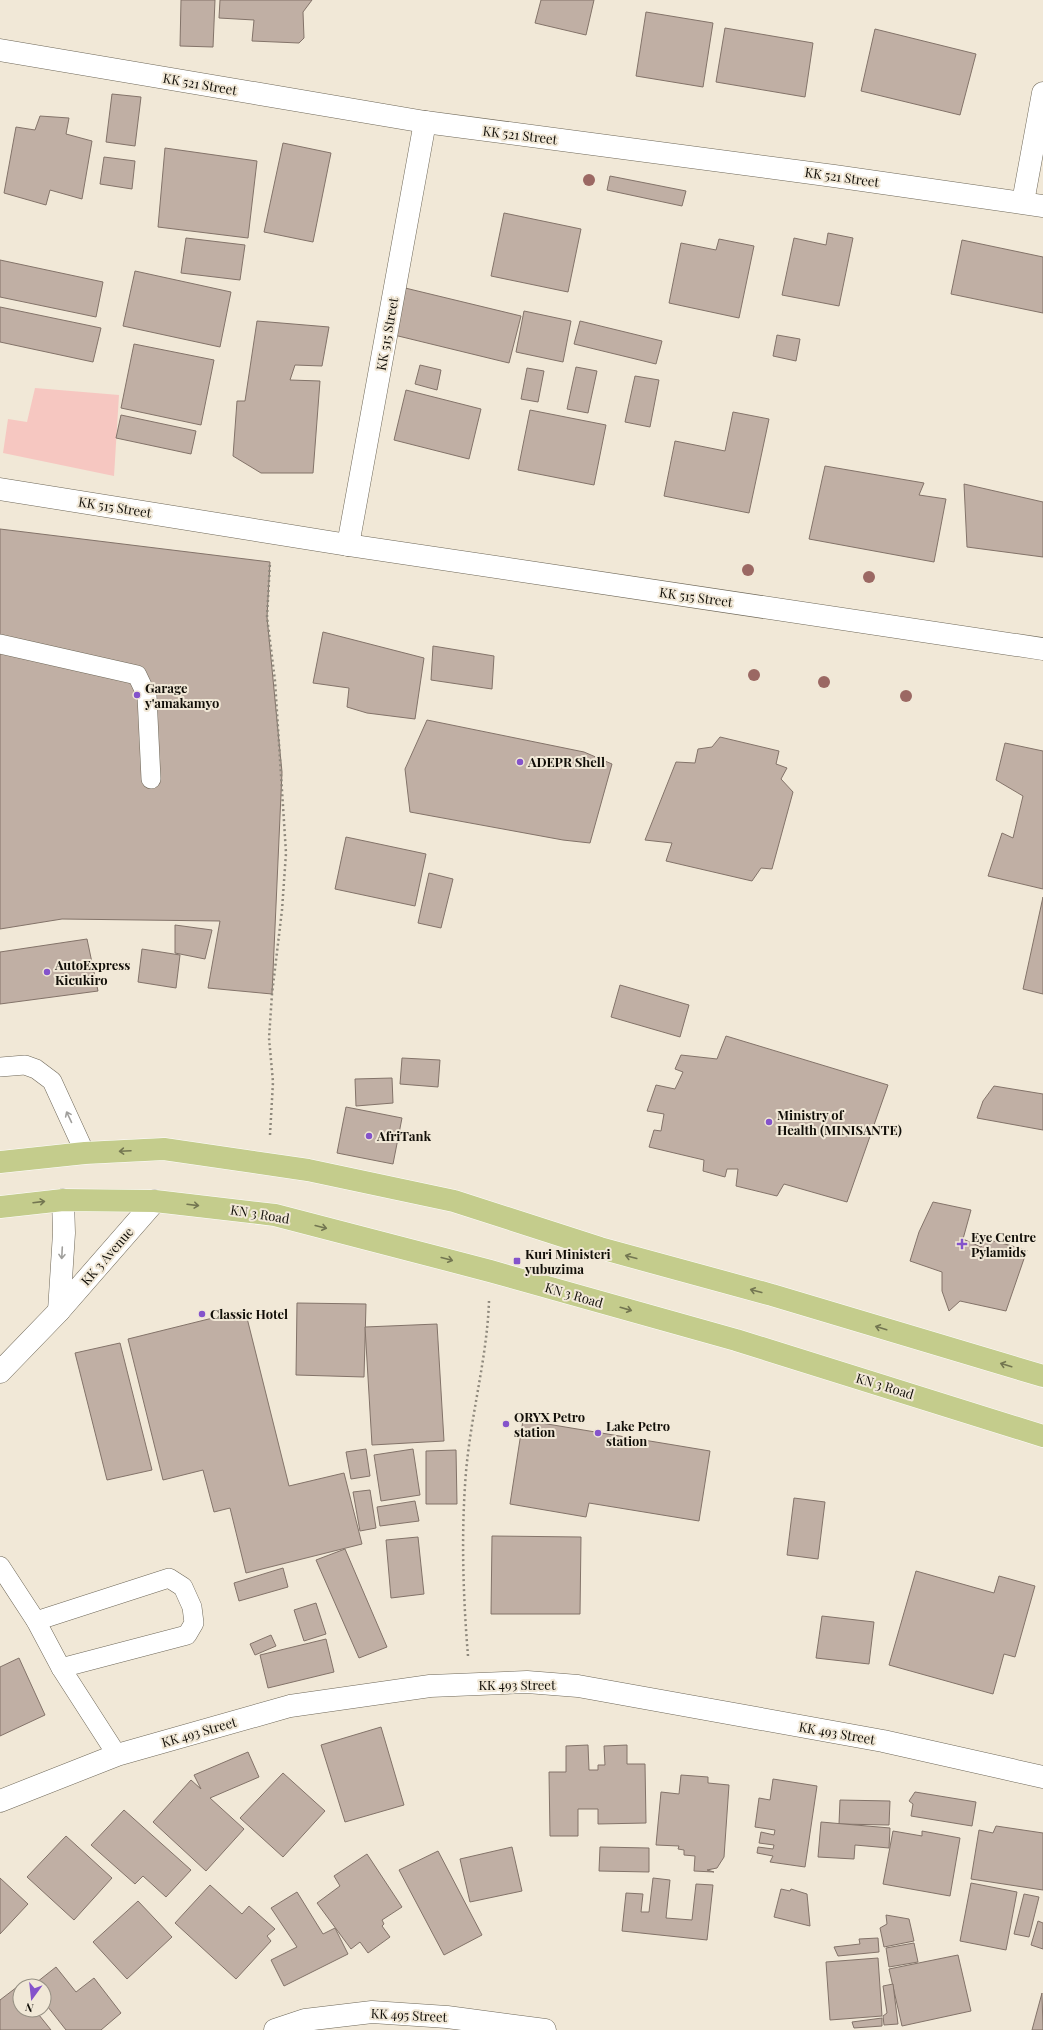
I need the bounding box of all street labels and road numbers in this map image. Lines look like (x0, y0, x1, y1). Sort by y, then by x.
street label: KK 521 Street (162, 69, 239, 98)
street label: KK 521 Street (482, 122, 559, 148)
street label: KK 521 Street (804, 163, 881, 190)
street label: KK 515 Street (372, 296, 401, 372)
street label: KK 515 Street (77, 492, 153, 521)
street label: KK 515 Street (658, 583, 734, 610)
street label: KN 3 Road (229, 1200, 291, 1227)
street label: KK 3 Avenue (77, 1223, 137, 1288)
street label: KN 3 Road (543, 1278, 606, 1311)
street label: KN 3 Road (854, 1369, 917, 1402)
street label: KK 493 Street (478, 1676, 556, 1693)
street label: KK 493 Street (159, 1713, 239, 1750)
street label: KK 493 Street (798, 1717, 877, 1748)
street label: KK 495 Street (370, 2004, 448, 2025)

